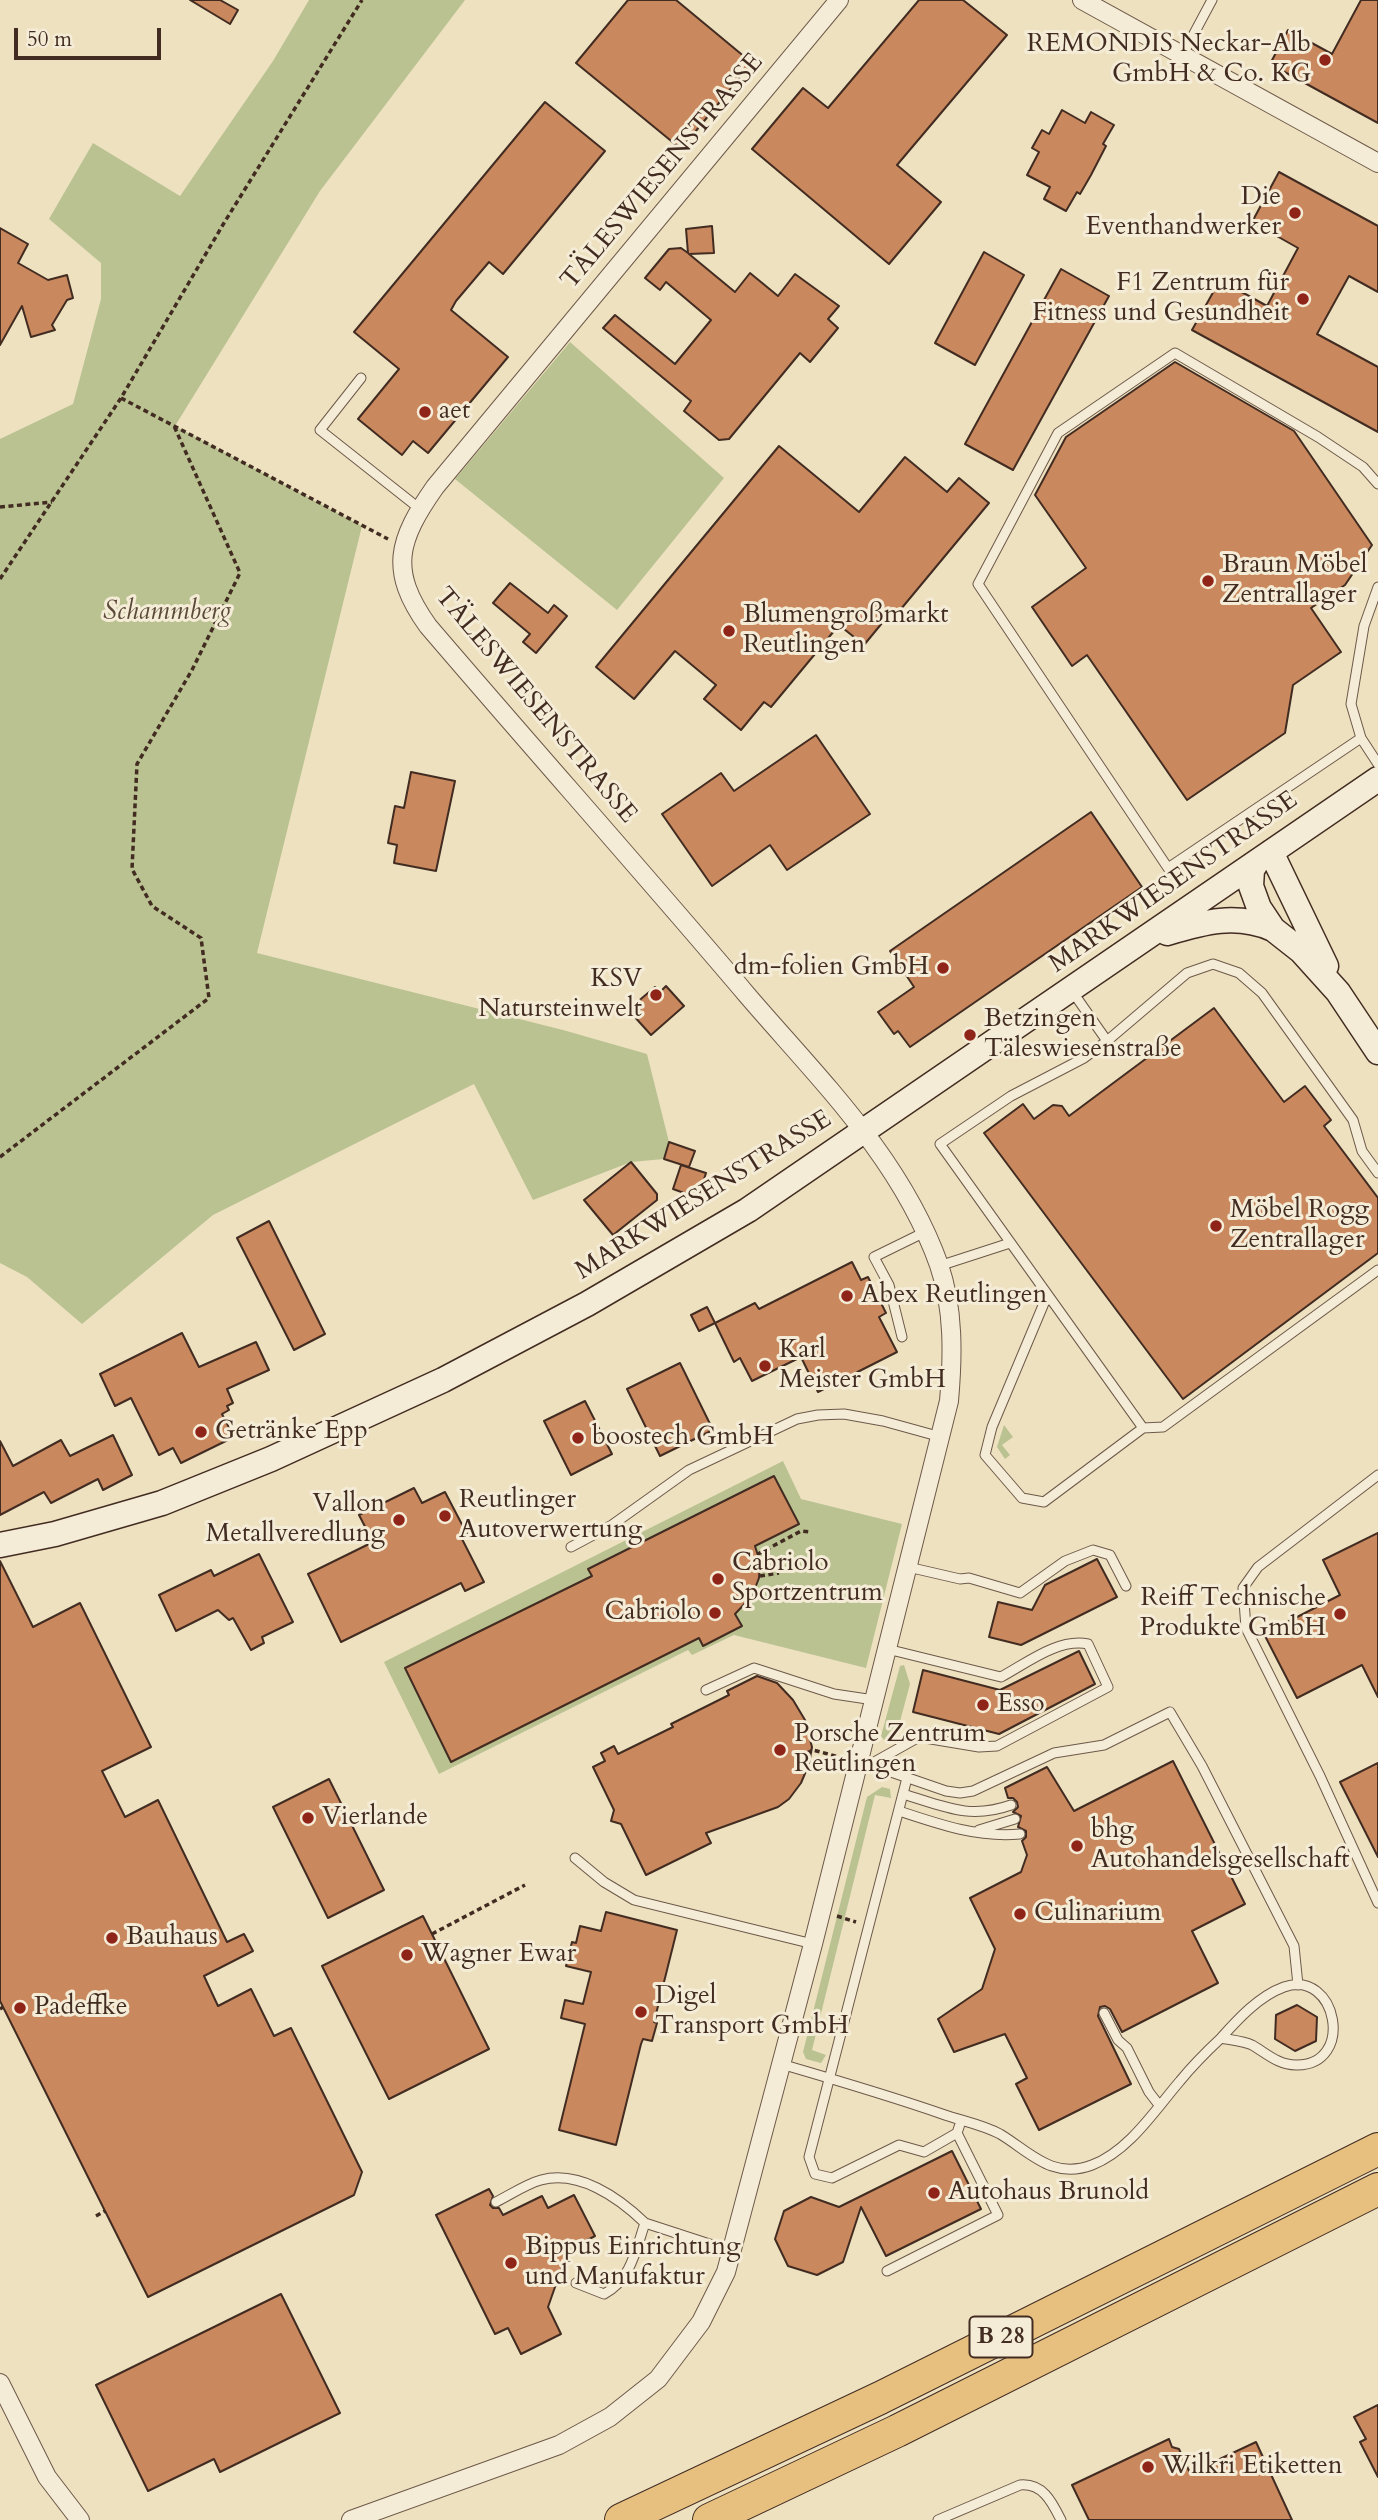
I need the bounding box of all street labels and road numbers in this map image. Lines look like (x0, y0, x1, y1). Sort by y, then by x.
street label: TÄLESWIESENSTRASSE (555, 48, 771, 296)
street label: TÄLESWIESENSTRASSE (427, 582, 643, 830)
street label: MARKWIESENSTRASSE (1044, 785, 1304, 981)
street label: MARKWIESENSTRASSE (570, 1104, 838, 1288)
road number: B 28 (970, 2316, 1032, 2358)

